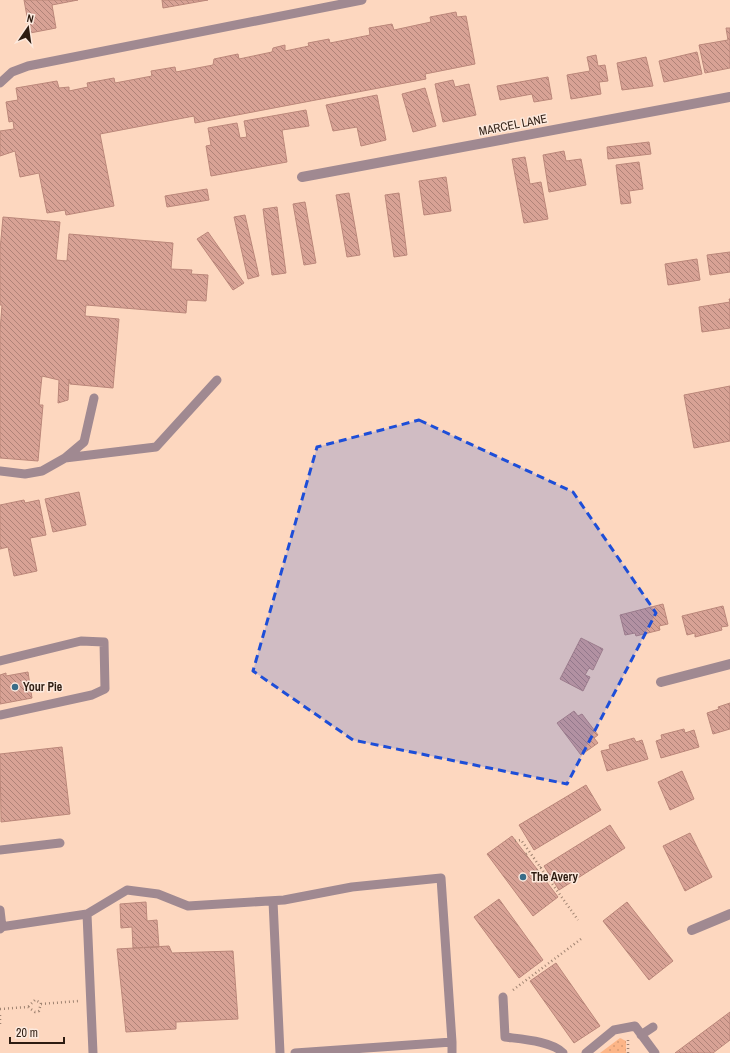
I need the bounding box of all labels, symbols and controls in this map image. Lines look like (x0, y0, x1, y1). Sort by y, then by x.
north arrow (8, 8, 48, 48)
text: N (26, 11, 35, 26)
street label: MARCEL LANE (478, 111, 548, 139)
place label: Your Pie (23, 679, 63, 695)
marker: Your Pie (10, 682, 20, 692)
place label: The Avery (531, 869, 578, 885)
marker: The Avery (518, 872, 528, 882)
scale bar (10, 1019, 64, 1045)
text: 20 m (16, 1025, 38, 1041)

